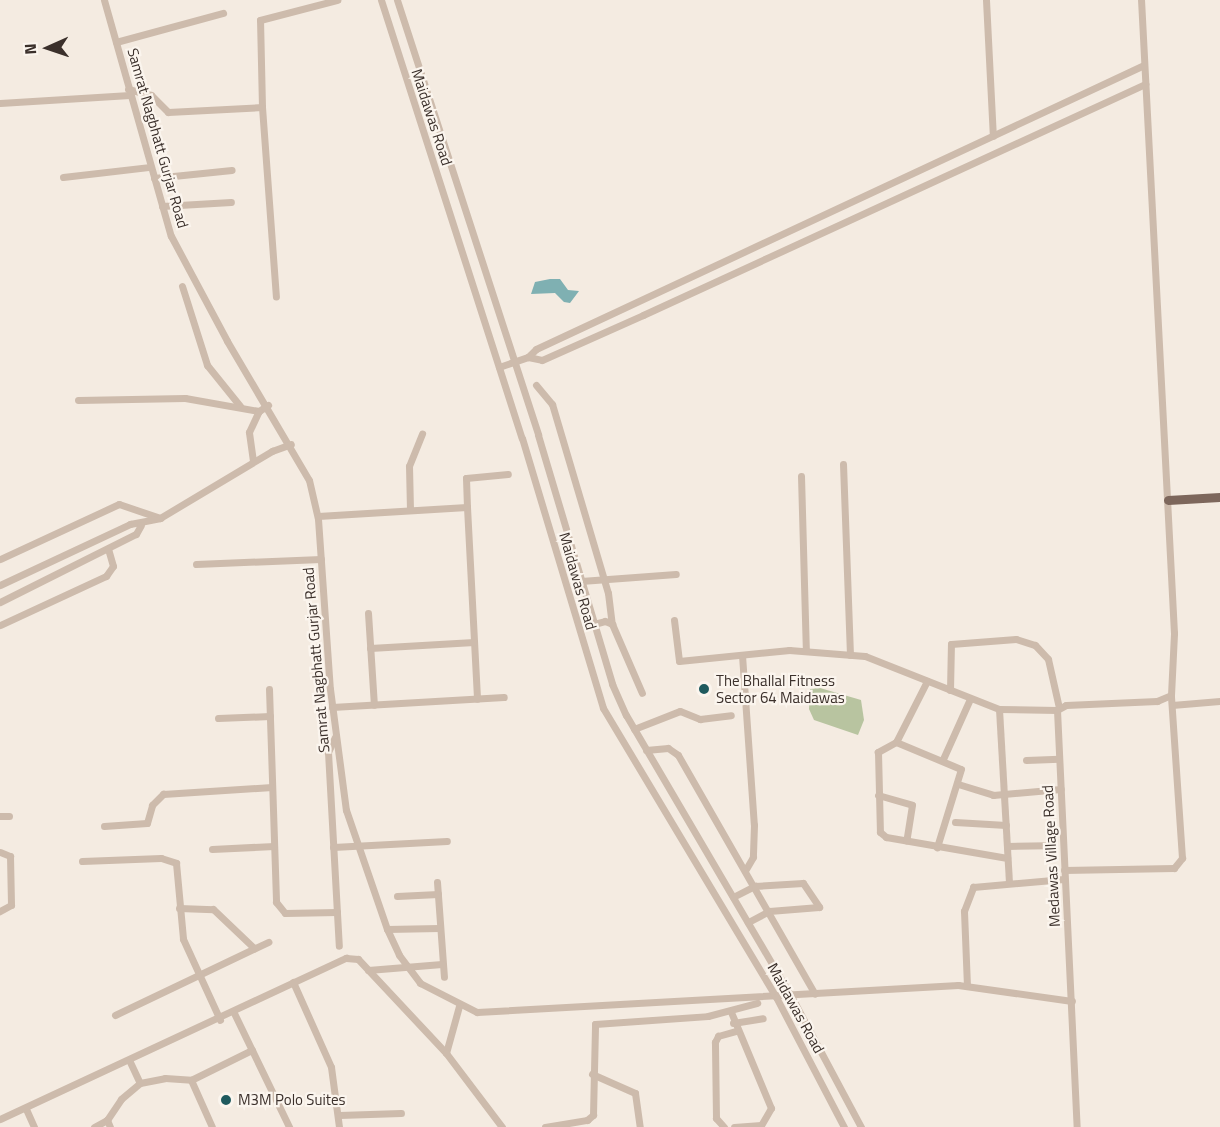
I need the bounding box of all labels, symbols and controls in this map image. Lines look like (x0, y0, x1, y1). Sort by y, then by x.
north arrow (18, 18, 78, 78)
text: N (18, 43, 42, 55)
street label: Samrat Nagbhatt Gurjar Road (124, 46, 192, 230)
street label: Maidawas Road (408, 66, 456, 168)
street label: Maidawas Road (556, 530, 600, 632)
street label: Samrat Nagbhatt Gurjar Road (299, 566, 333, 754)
place label: The Bhallal Fitness Sector 64 Maidawas (716, 671, 845, 706)
marker: The Bhallal Fitness Sector 64 Maidawas (697, 682, 711, 696)
street label: Medawas Village Road (1038, 785, 1064, 927)
street label: Maidawas Road (764, 960, 828, 1056)
place label: M3M Polo Suites (238, 1091, 346, 1109)
marker: M3M Polo Suites (219, 1093, 233, 1107)

